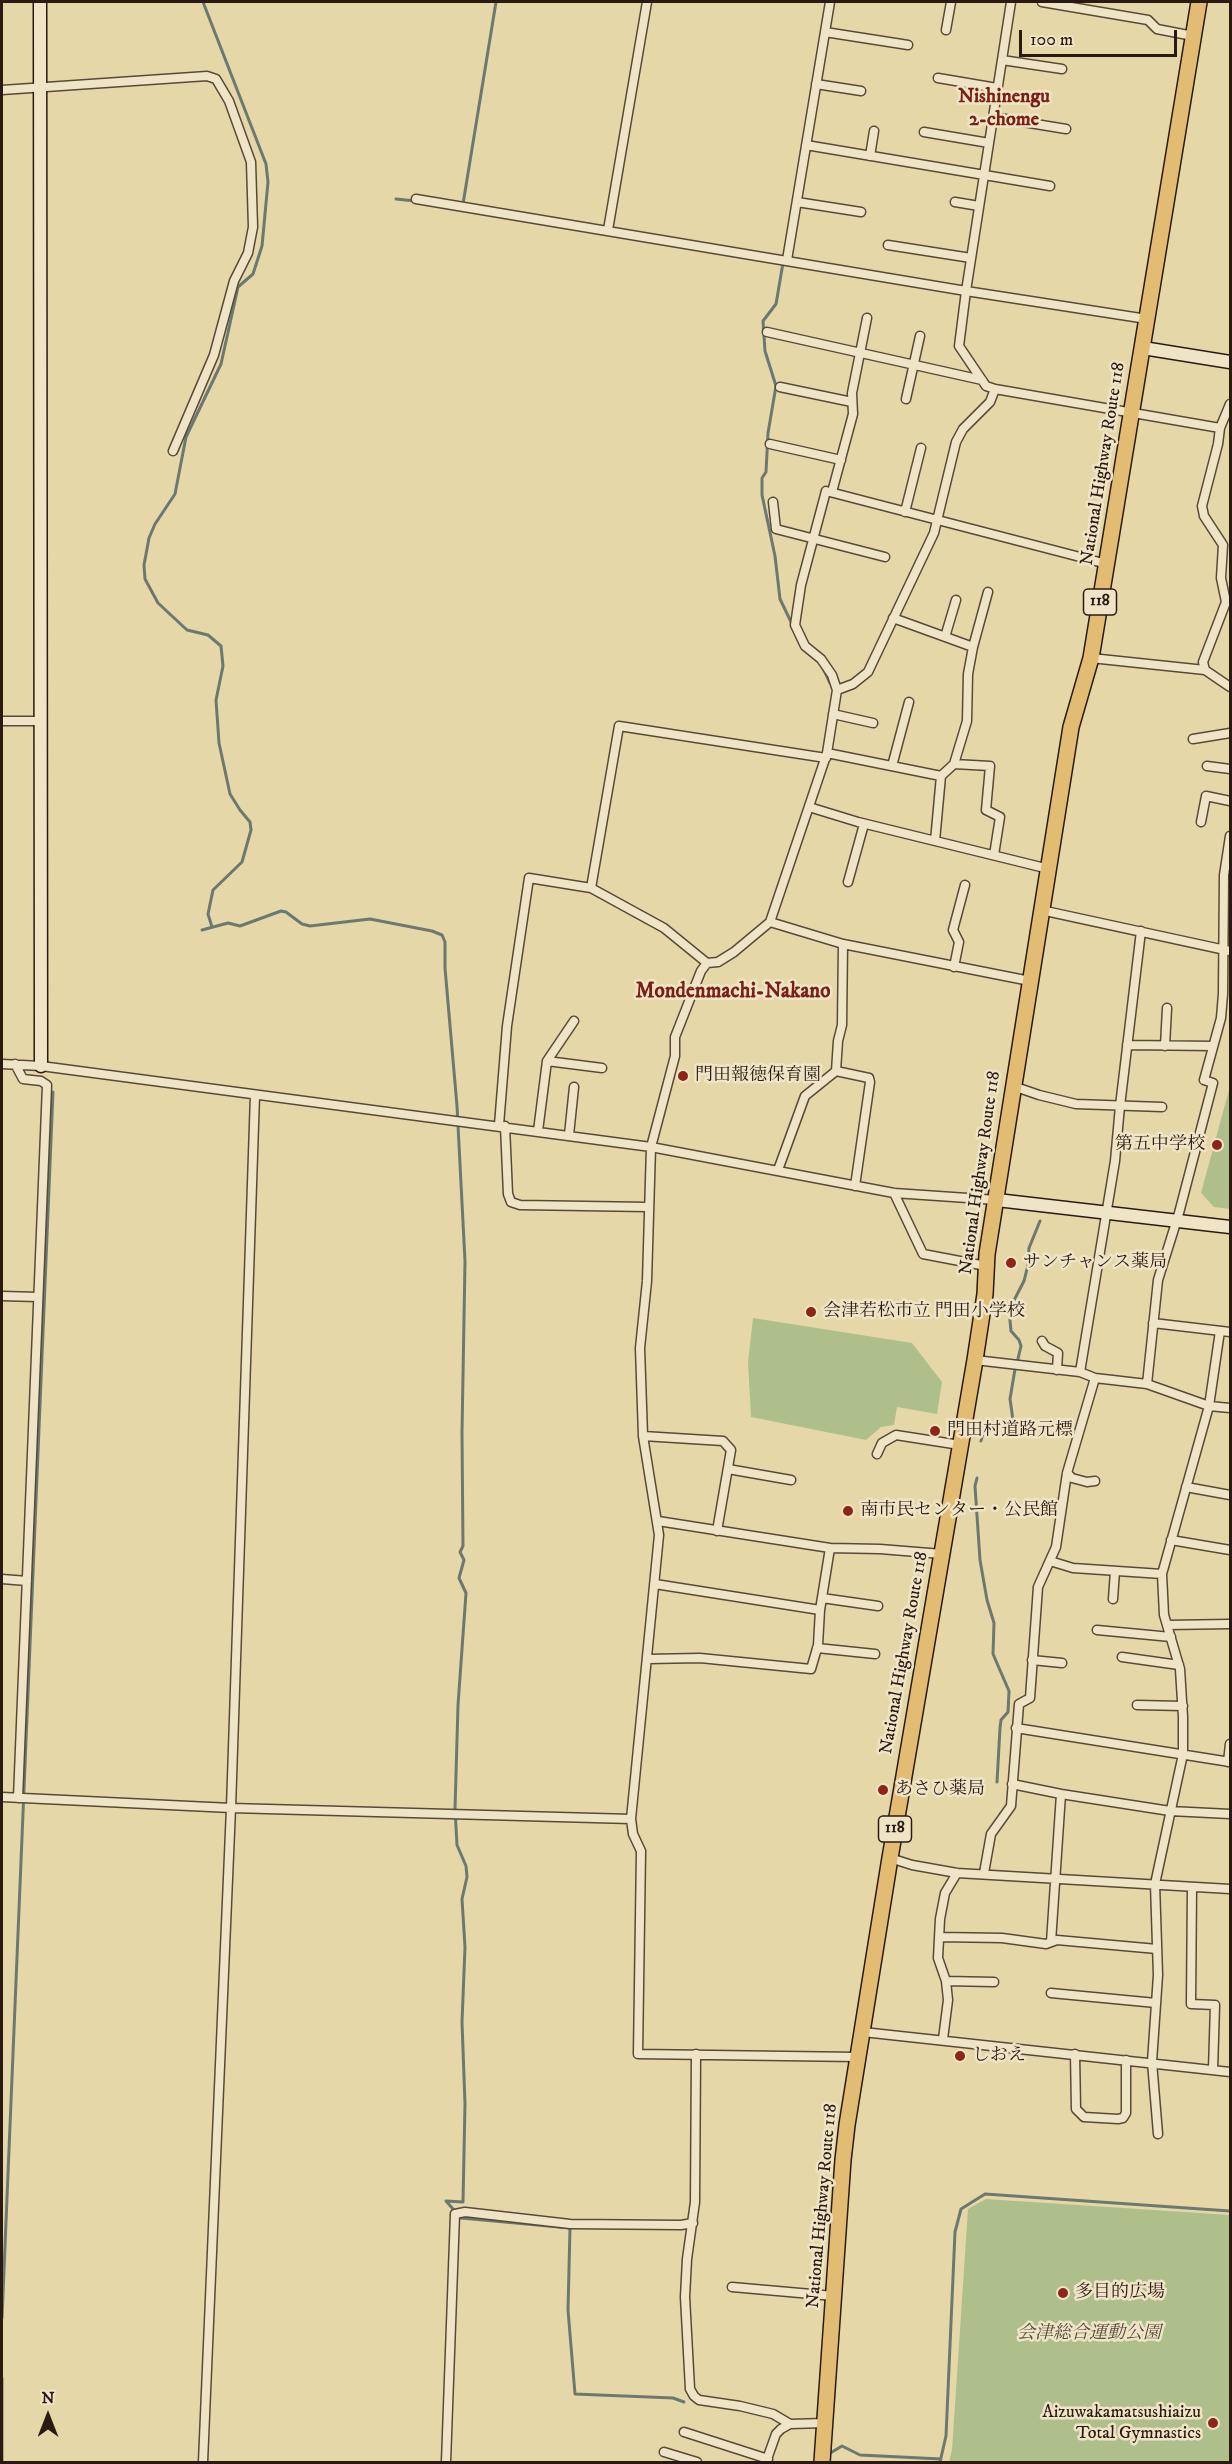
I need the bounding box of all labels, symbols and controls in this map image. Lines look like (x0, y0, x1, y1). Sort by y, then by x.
scale bar (1022, 18, 1180, 56)
text: 100 m (1030, 29, 1073, 51)
district label: Nishinengu 2-chome (958, 86, 1050, 133)
street label: National Highway Route 118 (1077, 361, 1131, 567)
road number: 118 (1084, 589, 1116, 615)
district label: Mondenmachi-Nakano (636, 980, 830, 1006)
place label: 門田報徳保育園 (695, 1065, 821, 1087)
marker: 門田報徳保育園 (676, 1069, 690, 1083)
street label: National Highway Route 118 (956, 1070, 1006, 1276)
place label: 第五中学校 (1115, 1134, 1205, 1156)
marker: 第五中学校 (1210, 1138, 1224, 1152)
place label: サンチャンス薬局 (1023, 1252, 1167, 1274)
marker: サンチャンス薬局 (1004, 1256, 1018, 1270)
place label: 会津若松市立 門田小学校 (823, 1301, 1025, 1323)
marker: 会津若松市立 門田小学校 (804, 1305, 818, 1319)
place label: 門田村道路元標 (947, 1420, 1073, 1442)
marker: 門田村道路元標 (928, 1424, 942, 1438)
place label: 南市民センター・公民館 (860, 1500, 1058, 1522)
marker: 南市民センター・公民館 (841, 1504, 855, 1518)
street label: National Highway Route 118 (877, 1550, 933, 1756)
place label: あさひ薬局 (895, 1779, 985, 1801)
marker: あさひ薬局 (876, 1783, 890, 1797)
road number: 118 (878, 1816, 912, 1842)
place label: しおえ (972, 2045, 1026, 2067)
marker: しおえ (953, 2049, 967, 2063)
street label: National Highway Route 118 (803, 2103, 843, 2309)
place label: 多目的広場 (1075, 2282, 1165, 2304)
marker: 多目的広場 (1056, 2286, 1070, 2300)
park label: 会津総合運動公園 (1017, 2323, 1161, 2345)
north arrow (18, 2386, 78, 2446)
text: N (41, 2388, 55, 2408)
place label: Aizuwakamatsushiaizu Total Gymnastics (1042, 2402, 1201, 2444)
marker: Aizuwakamatsushiaizu Total Gymnastics (1206, 2416, 1220, 2430)

